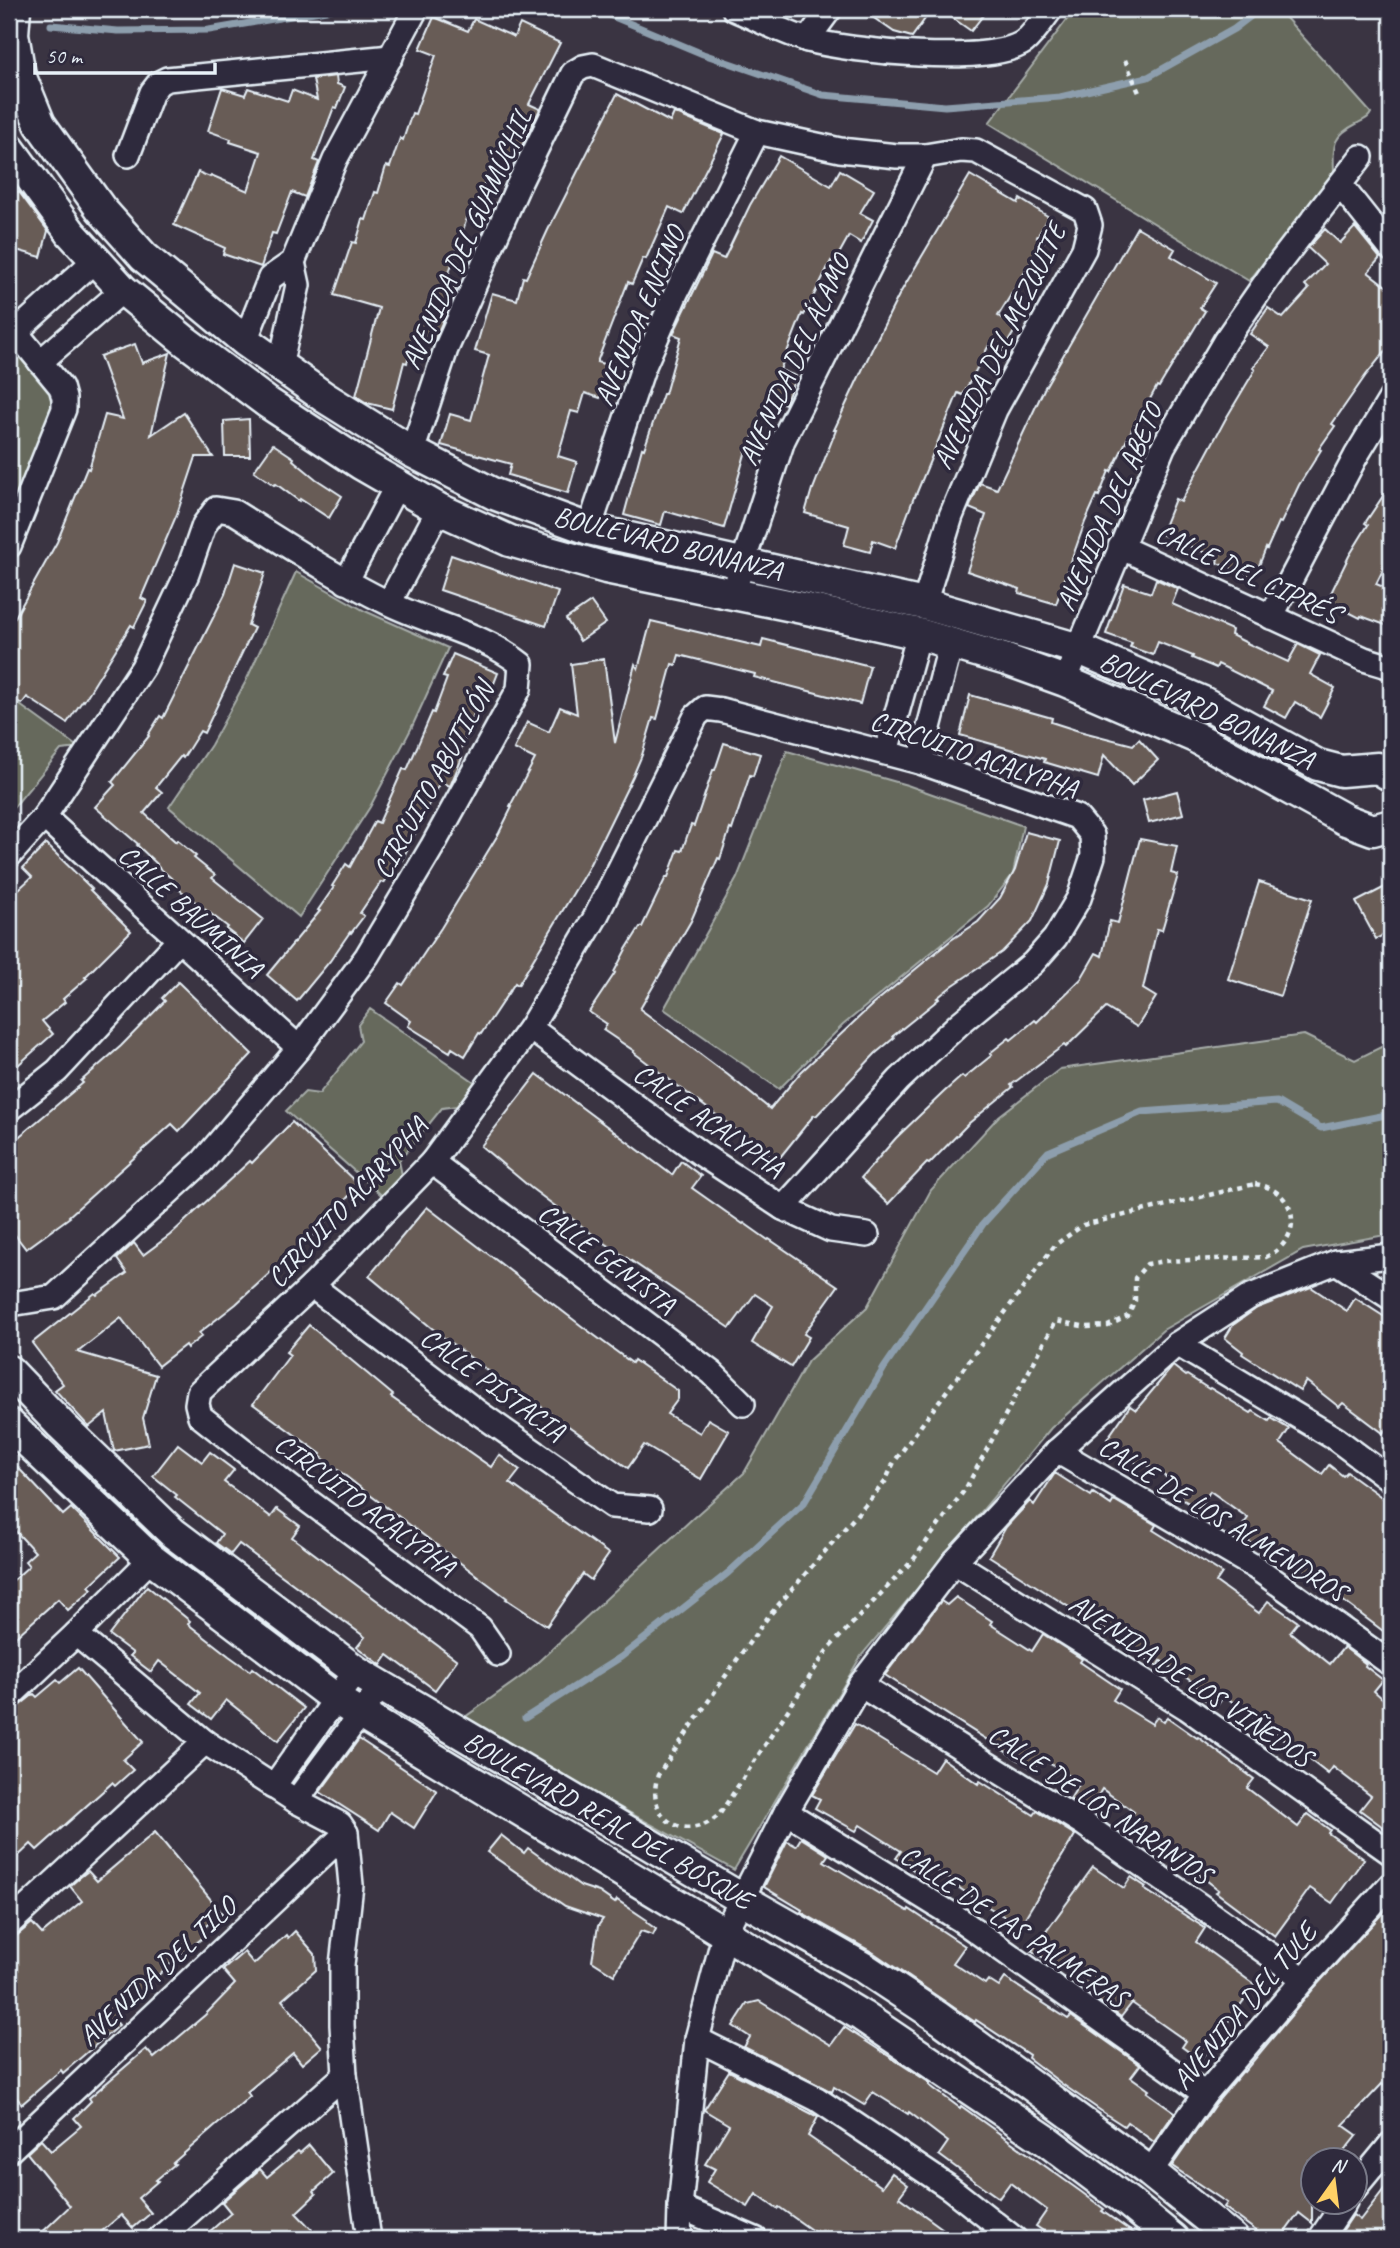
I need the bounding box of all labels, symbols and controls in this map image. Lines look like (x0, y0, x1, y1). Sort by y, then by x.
scale bar (35, 32, 215, 76)
text: 50 m (46, 43, 84, 69)
street label: AVENIDA DEL GUAMÚCHIL (393, 102, 540, 375)
street label: AVENIDA DEL MEZQUITE (924, 214, 1075, 474)
street label: AVENIDA ENCINO (586, 218, 694, 411)
street label: AVENIDA DEL ÁLAMO (730, 247, 859, 471)
street label: AVENIDA DEL ABETO (1048, 395, 1172, 616)
street label: BOULEVARD BONANZA (550, 498, 788, 589)
street label: CALLE DEL CIPRÉS (1150, 515, 1351, 633)
street label: BOULEVARD BONANZA (1094, 643, 1322, 778)
street label: CIRCUITO ABUTILÓN (365, 672, 503, 884)
street label: CIRCUITO ACALYPHA (866, 702, 1084, 806)
street label: CALLE BAUMINIA (111, 837, 272, 986)
street label: CALLE ACALYPHA (627, 1055, 792, 1185)
street label: CIRCUITO ACARYPHA (259, 1108, 436, 1294)
street label: CALLE GENISTA (531, 1195, 683, 1322)
street label: CALLE PISTACIA (414, 1320, 573, 1449)
street label: CIRCUITO ACALYPHA (268, 1426, 464, 1585)
street label: CALLE DE LOS ALMENDROS (1092, 1428, 1357, 1612)
street label: AVENIDA DE LOS VIÑEDOS (1063, 1586, 1322, 1776)
street label: CALLE DE LOS NARANJOS (982, 1716, 1221, 1894)
street label: BOULEVARD REAL DEL BOSQUE (457, 1723, 761, 1919)
street label: CALLE DE LAS PALMERAS (894, 1837, 1137, 2017)
street label: AVENIDA DEL TILO (71, 1887, 246, 2053)
street label: AVENIDA DEL TULE (1164, 1913, 1326, 2096)
north arrow (1298, 2146, 1368, 2216)
text: N (1329, 2152, 1350, 2179)

